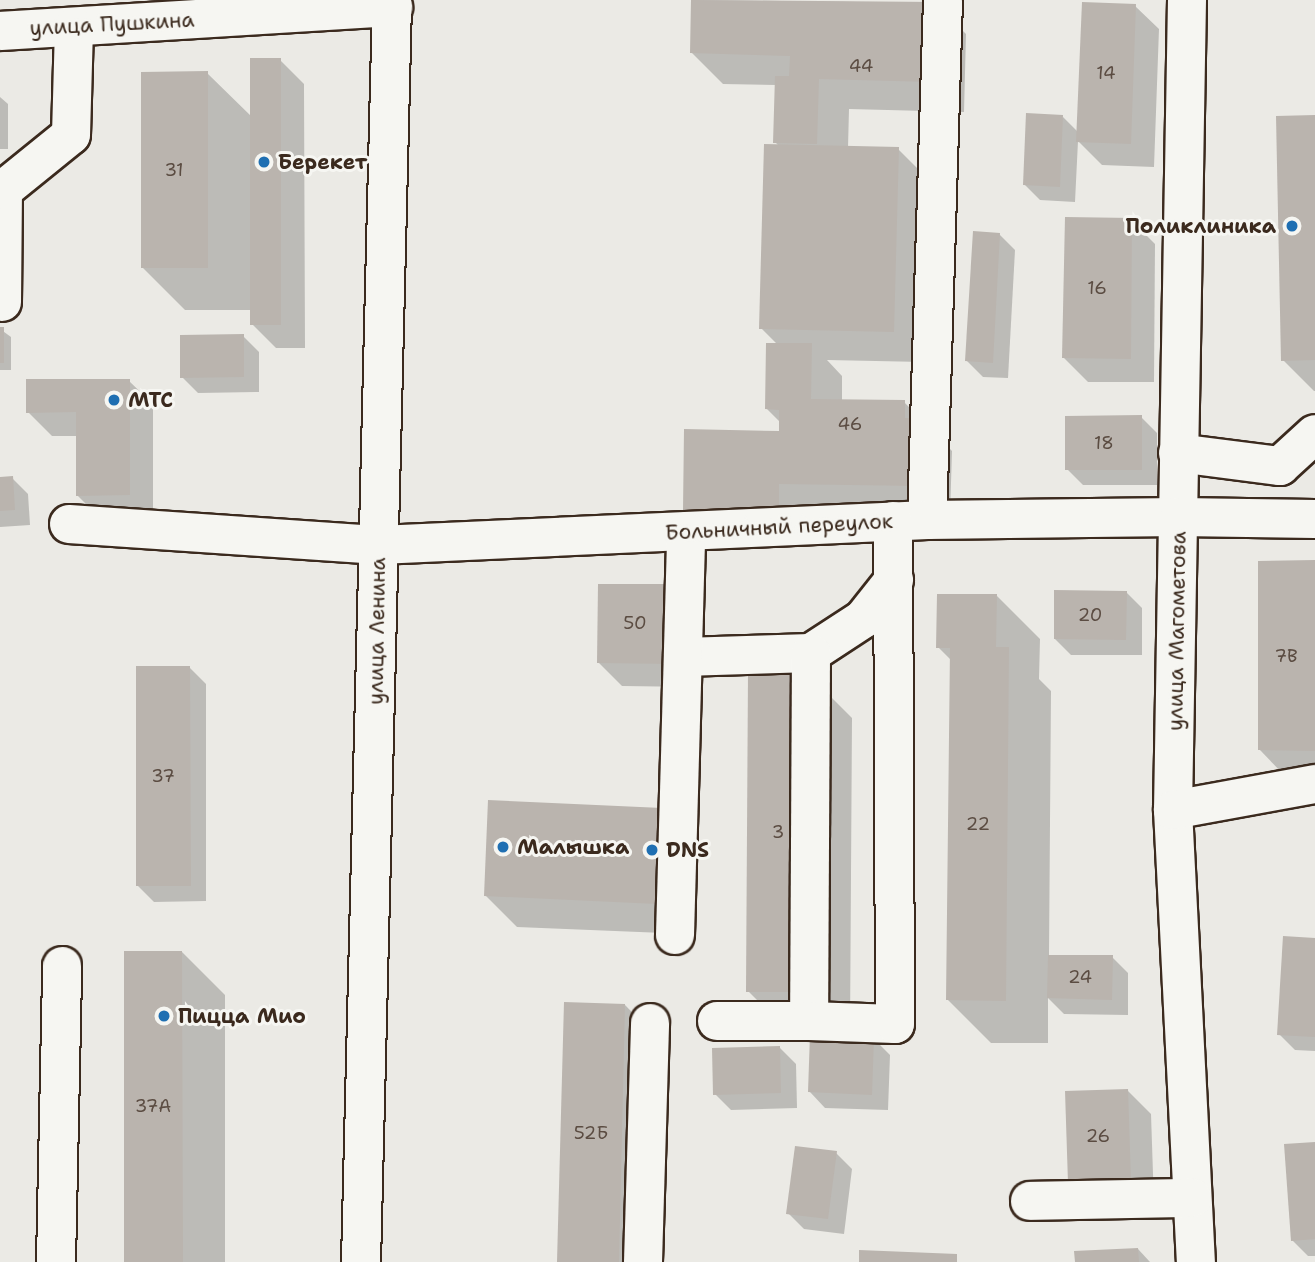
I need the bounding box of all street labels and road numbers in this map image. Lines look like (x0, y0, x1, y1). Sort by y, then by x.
street label: улица Пушкина (29, 7, 195, 41)
street label: Больничный переулок (664, 508, 894, 546)
street label: улица Магометова (1163, 531, 1191, 731)
street label: улица Ленина (363, 557, 391, 705)

